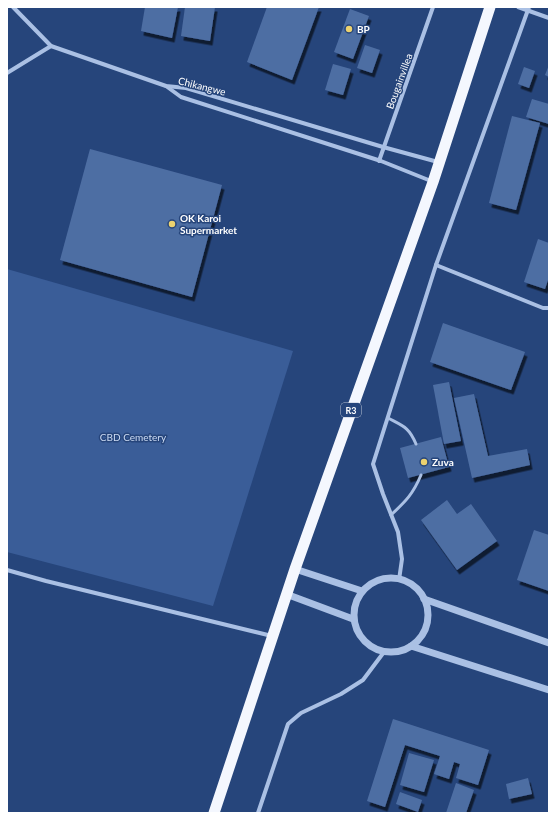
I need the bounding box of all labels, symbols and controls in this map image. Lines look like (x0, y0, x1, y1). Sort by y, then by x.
place label: BP (357, 23, 370, 35)
marker: BP (344, 24, 354, 34)
street label: Bougainvillea (383, 52, 415, 110)
street label: Chikangwe (177, 74, 227, 98)
place label: OK Karoi Supermarket (180, 212, 237, 236)
marker: OK Karoi Supermarket (167, 219, 177, 229)
road number: R3 (341, 403, 361, 417)
park label: CBD Cemetery (100, 431, 167, 443)
place label: Zuva (432, 456, 454, 468)
marker: Zuva (419, 457, 429, 467)

